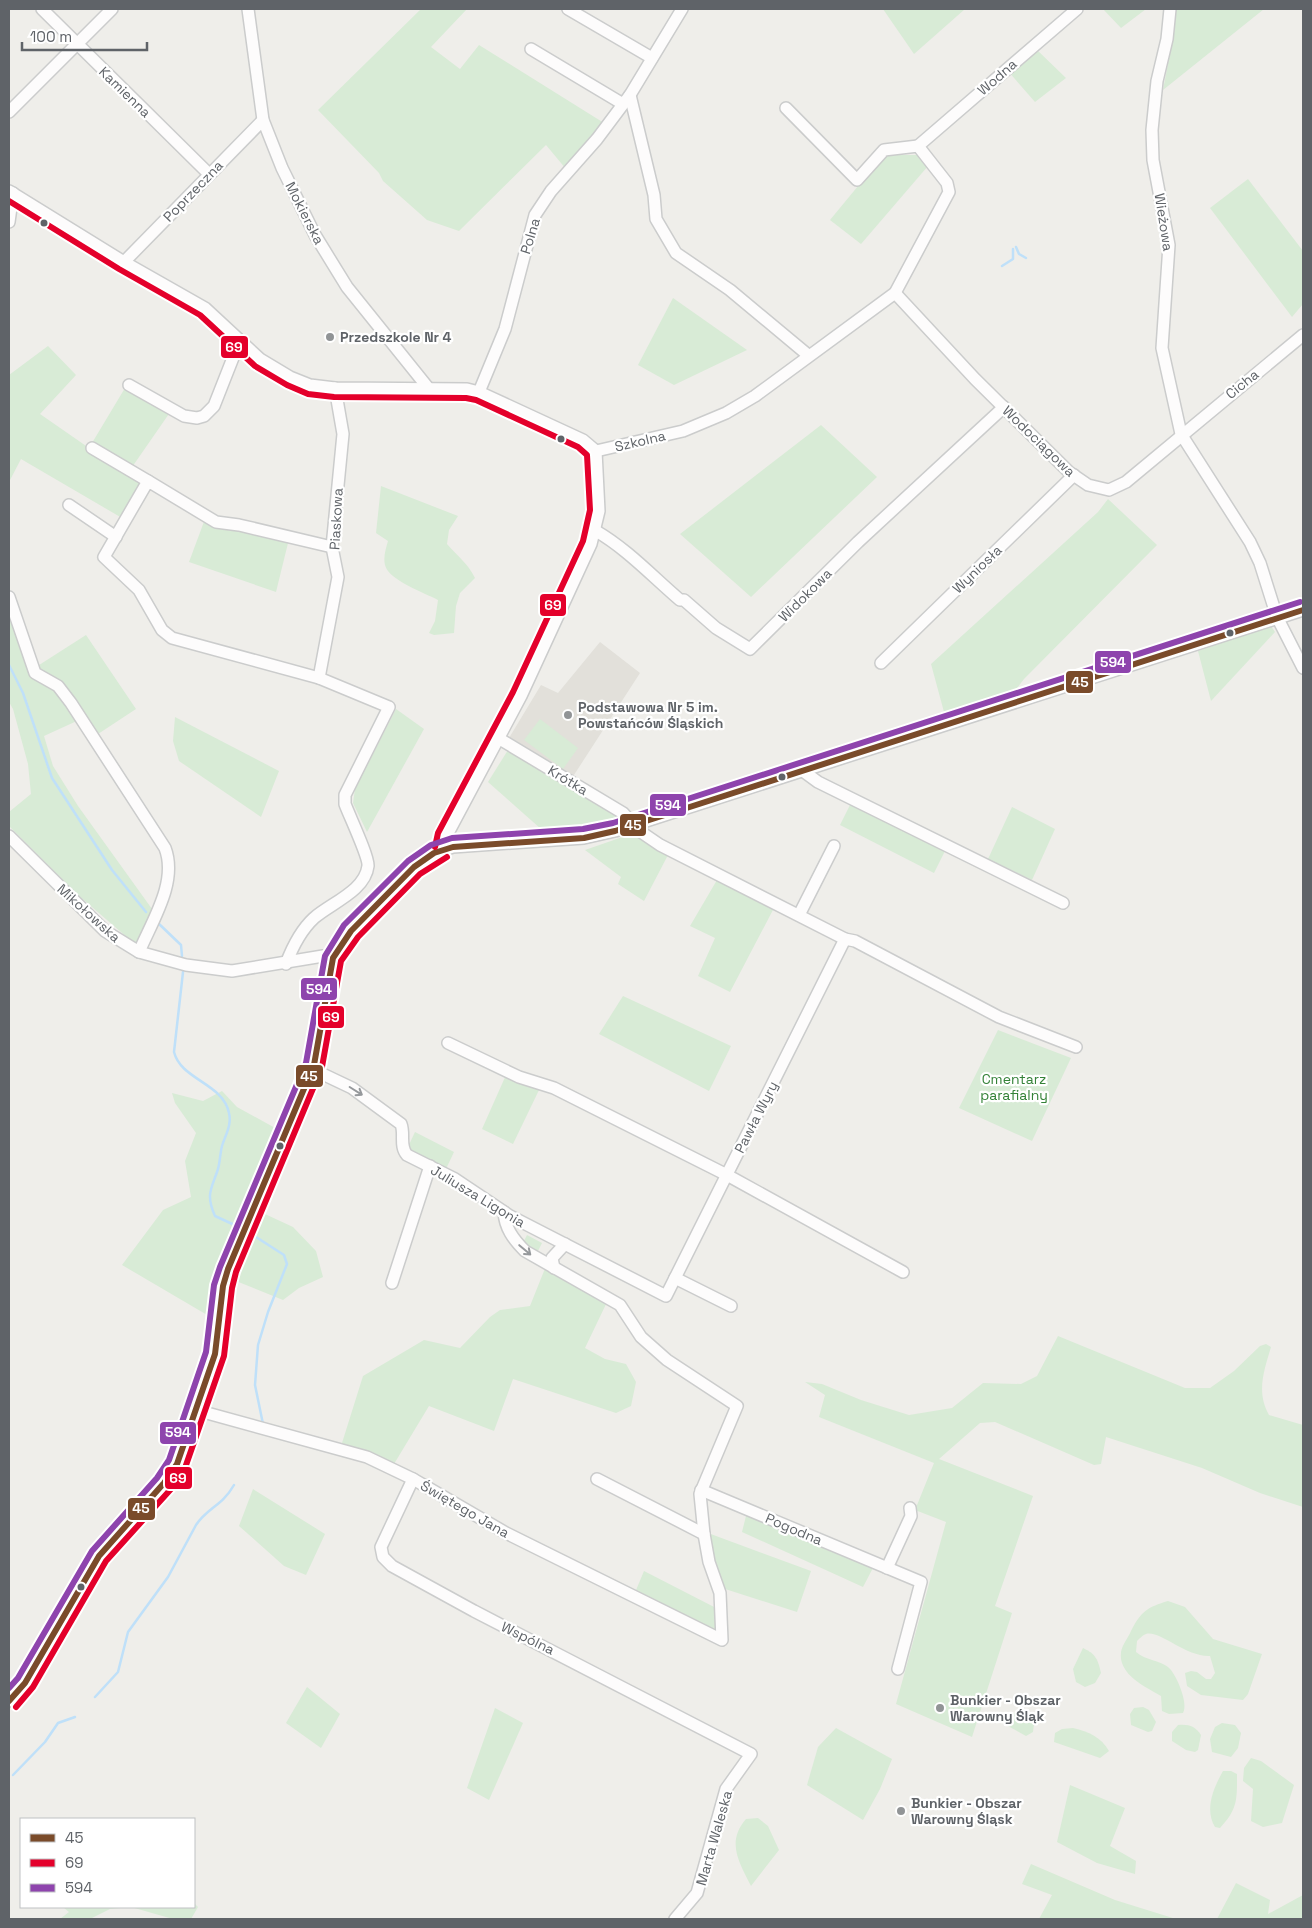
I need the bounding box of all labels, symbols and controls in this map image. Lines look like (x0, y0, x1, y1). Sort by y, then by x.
scale bar (22, 20, 148, 52)
text: 100 m (30, 27, 72, 46)
street label: Wodna (974, 55, 1020, 99)
street label: Kamienna (95, 63, 155, 121)
street label: Poprzeczna (159, 157, 227, 225)
street label: Mokierska (282, 179, 328, 247)
street label: Wieżowa (1151, 192, 1177, 252)
street label: Polna (516, 216, 544, 256)
unlabelled marker (39, 218, 49, 228)
place label: Przedszkole Nr 4 (340, 328, 452, 346)
marker: Przedszkole Nr 4 (324, 331, 336, 343)
line badge: 69 (220, 335, 249, 359)
text: 69 (225, 338, 243, 356)
street label: Cicha (1222, 365, 1262, 403)
street label: Wodociągowa (999, 402, 1079, 480)
street label: Szkolna (613, 426, 667, 456)
unlabelled marker (556, 434, 566, 444)
street label: Piaskowa (325, 488, 347, 550)
street label: Wyniosła (948, 541, 1006, 597)
street label: Widokowa (775, 565, 835, 625)
line badge: 69 (539, 593, 567, 617)
text: 69 (544, 596, 562, 614)
unlabelled marker (1225, 628, 1235, 638)
line badge: 594 (1094, 650, 1132, 674)
text: 594 (1100, 653, 1126, 671)
line badge: 45 (1065, 670, 1094, 694)
text: 45 (1071, 673, 1089, 691)
place label: Podstawowa Nr 5 im. Powstańców Śląskich (578, 698, 723, 732)
marker: Podstawowa Nr 5 im. Powstańców Śląskich (562, 709, 574, 721)
street label: Krótka (545, 761, 591, 799)
unlabelled marker (777, 772, 787, 782)
line badge: 594 (649, 793, 687, 817)
text: 594 (655, 796, 681, 814)
line badge: 45 (619, 813, 647, 837)
text: 45 (624, 816, 642, 834)
street label: Mikołowska (54, 880, 124, 946)
line badge: 594 (300, 977, 338, 1001)
text: 594 (306, 980, 332, 998)
line badge: 69 (317, 1005, 345, 1029)
text: 69 (322, 1008, 340, 1026)
line badge: 45 (295, 1064, 324, 1088)
text: 45 (300, 1067, 318, 1085)
park label: Cmentarz parafialny (980, 1070, 1048, 1104)
street label: Pawła Wyry (730, 1078, 782, 1156)
one-way arrow (348, 1086, 362, 1096)
unlabelled marker (275, 1141, 285, 1151)
street label: Juliusza Ligonia (427, 1161, 529, 1231)
one-way arrow (518, 1244, 531, 1255)
line badge: 594 (159, 1421, 197, 1445)
text: 594 (165, 1423, 191, 1441)
line badge: 69 (164, 1466, 193, 1490)
text: 69 (169, 1469, 187, 1487)
street label: Świętego Jana (417, 1476, 513, 1542)
line badge: 45 (127, 1497, 156, 1521)
text: 45 (132, 1499, 150, 1517)
street label: Pogodna (763, 1509, 825, 1549)
unlabelled marker (76, 1582, 86, 1592)
street label: Wspólna (498, 1617, 558, 1659)
place label: Bunkier - Obszar Warowny Śląk (950, 1691, 1061, 1725)
marker: Bunkier - Obszar Warowny Śląk (934, 1702, 946, 1714)
street label: Marta Waleska (692, 1788, 736, 1888)
place label: Bunkier - Obszar Warowny Śląsk (911, 1794, 1022, 1828)
marker: Bunkier - Obszar Warowny Śląsk (895, 1805, 907, 1817)
legend (20, 1818, 195, 1908)
text: 45 (65, 1828, 83, 1847)
text: 69 (65, 1853, 83, 1872)
text: 594 (65, 1878, 93, 1897)

